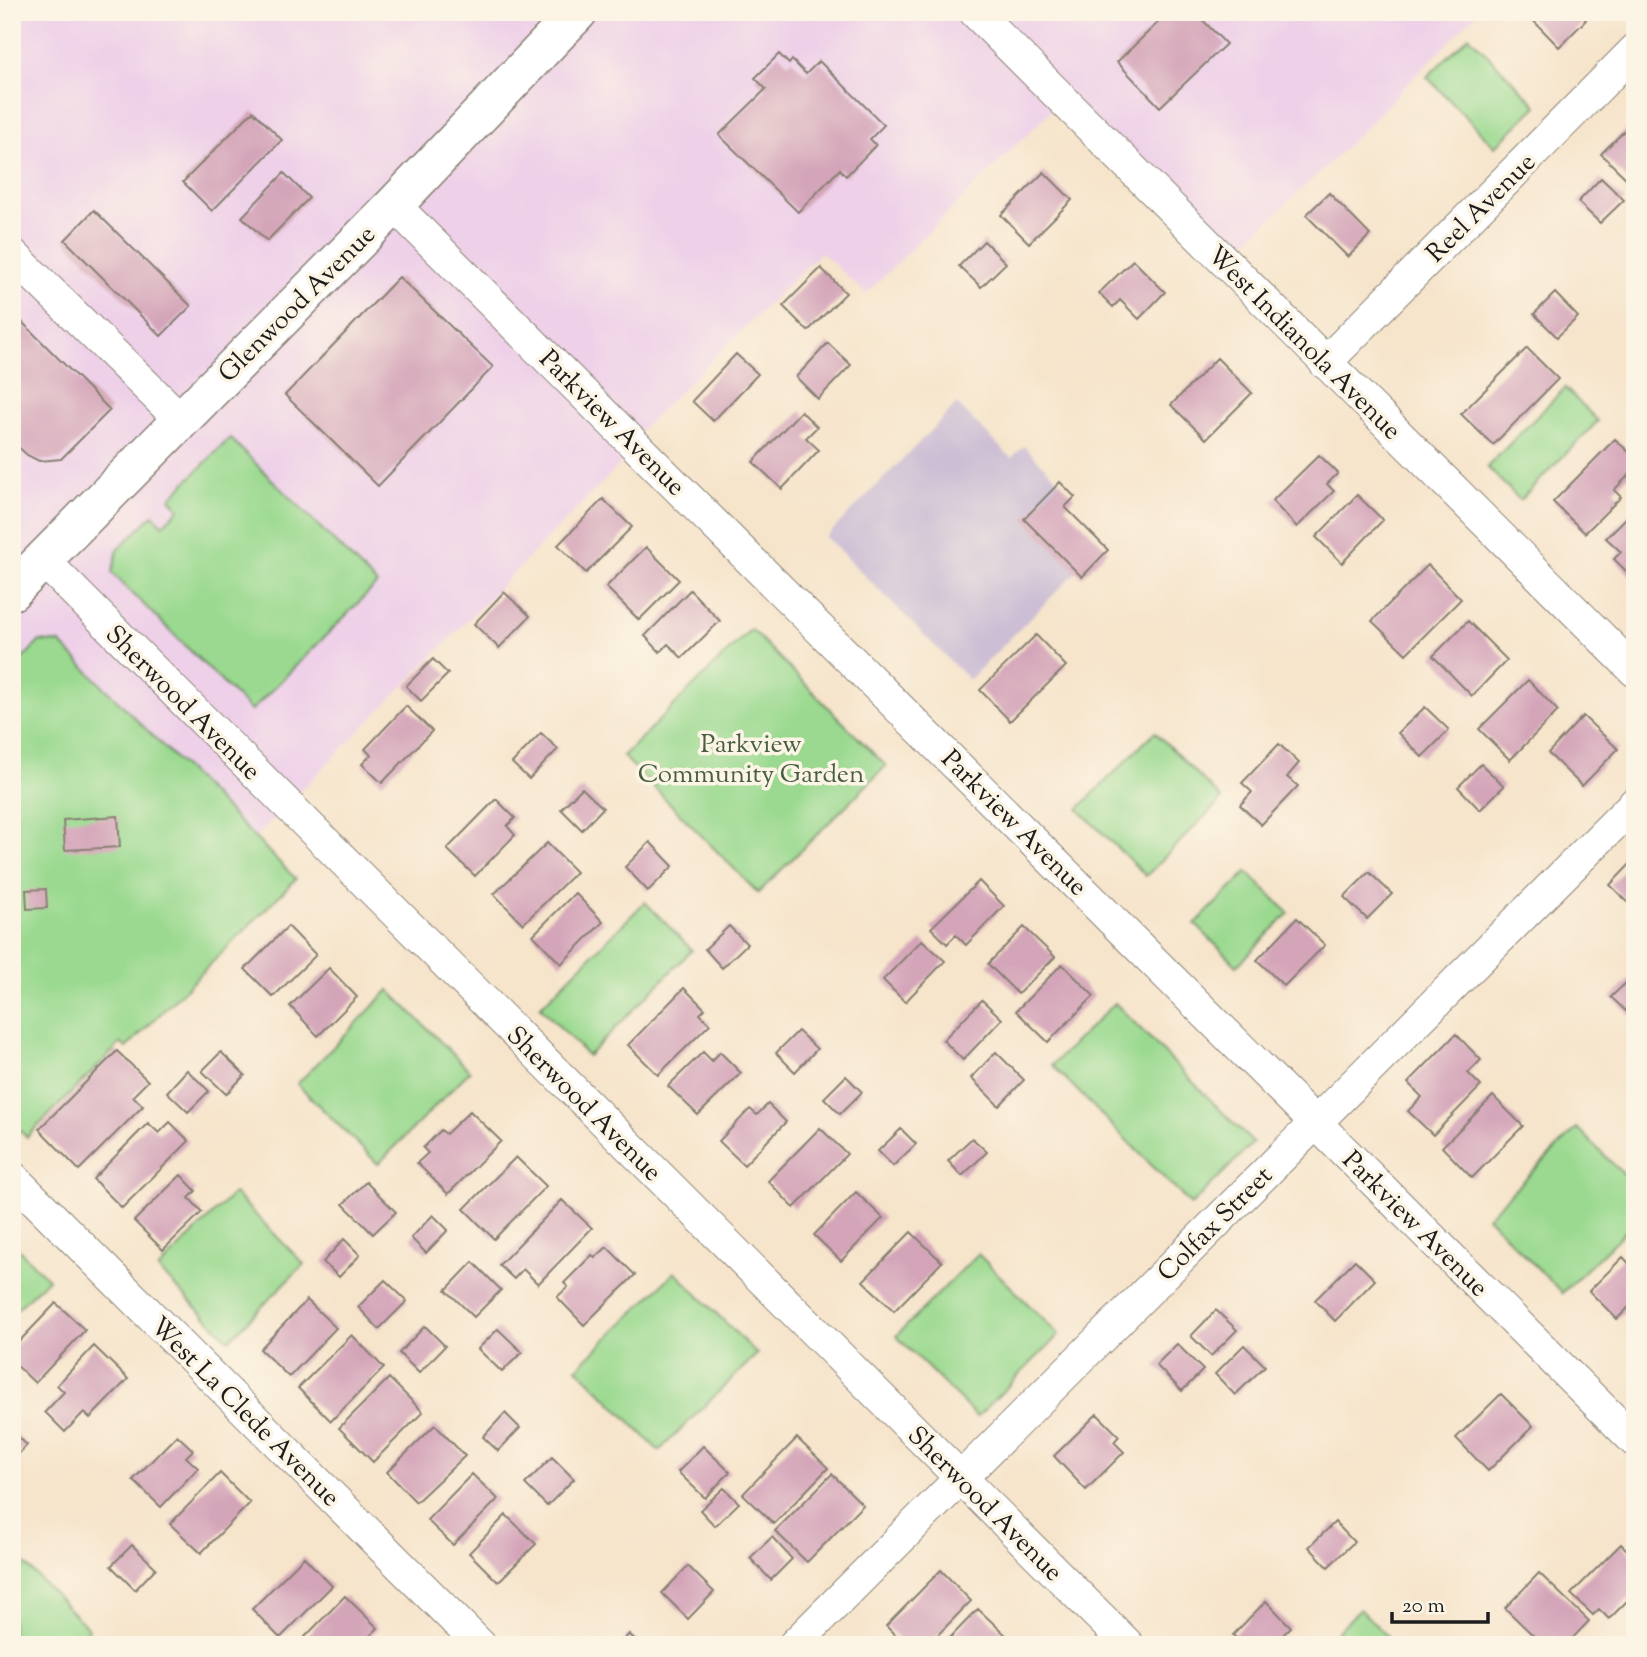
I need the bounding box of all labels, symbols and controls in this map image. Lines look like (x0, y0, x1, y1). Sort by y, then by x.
street label: Reel Avenue (1419, 146, 1545, 272)
street label: Glenwood Avenue (211, 218, 385, 392)
street label: West Indianola Avenue (1198, 238, 1409, 449)
street label: Parkview Avenue (530, 342, 693, 505)
street label: Sherwood Avenue (96, 618, 268, 790)
park label: Parkview Community Garden (638, 727, 864, 794)
street label: Parkview Avenue (932, 742, 1095, 905)
street label: Sherwood Avenue (497, 1019, 669, 1191)
street label: Parkview Avenue (1333, 1143, 1496, 1306)
street label: Colfax Street (1150, 1159, 1282, 1291)
street label: West La Clede Avenue (141, 1309, 348, 1516)
street label: Sherwood Avenue (898, 1419, 1070, 1591)
scale bar (1392, 1580, 1488, 1624)
text: 20 m (1402, 1592, 1445, 1622)

